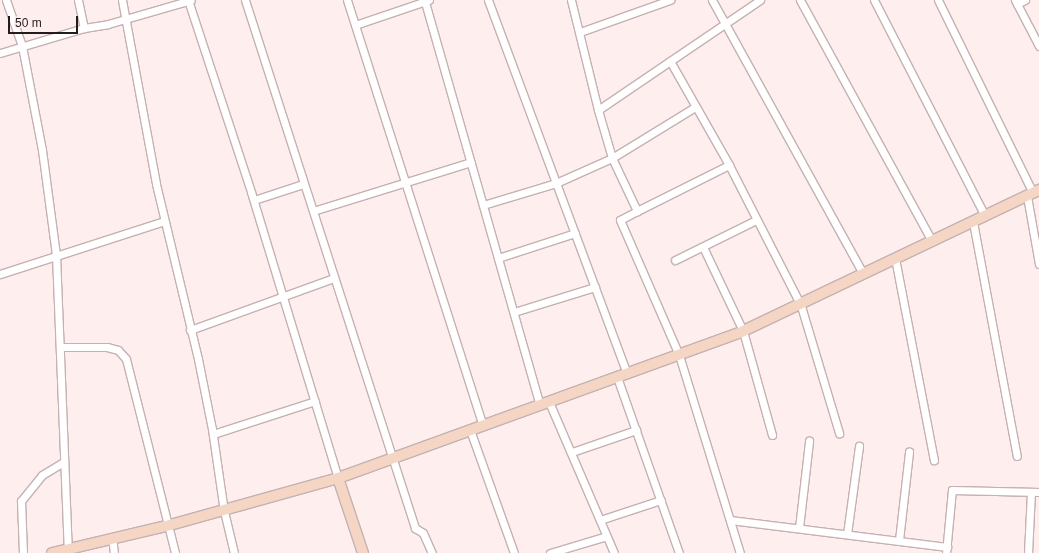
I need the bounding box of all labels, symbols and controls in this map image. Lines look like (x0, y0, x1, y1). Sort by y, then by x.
scale bar (10, 8, 80, 34)
text: 50 m (15, 16, 42, 30)

